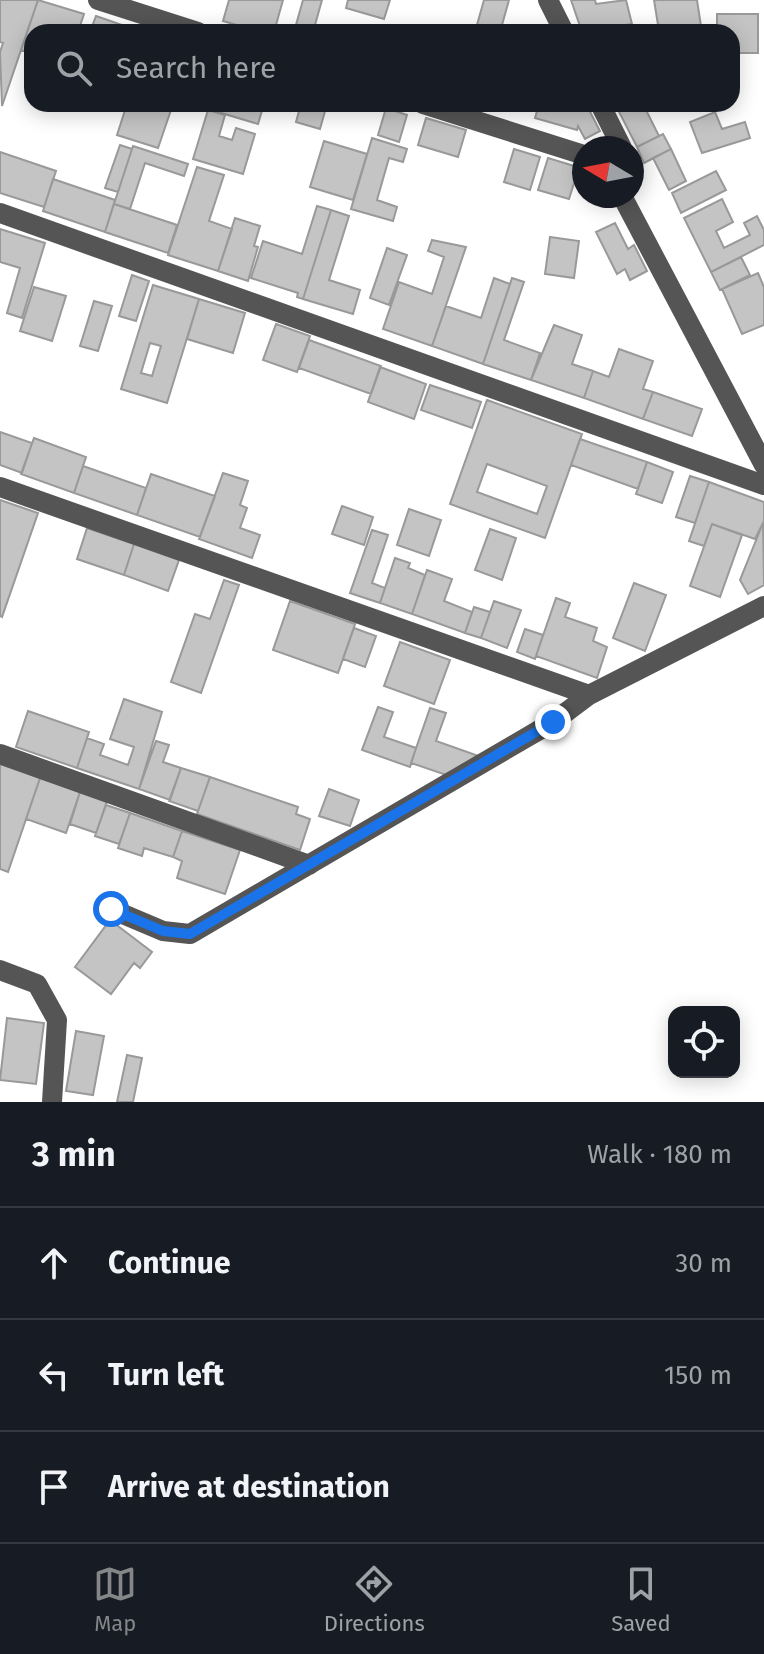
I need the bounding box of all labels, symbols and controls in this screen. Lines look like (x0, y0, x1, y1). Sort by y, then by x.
search box (24, 24, 740, 112)
icon: search (52, 46, 96, 90)
text: Search here (116, 50, 276, 86)
north arrow (572, 136, 644, 208)
route end (535, 704, 571, 740)
route start (93, 891, 129, 927)
map controls (668, 1006, 740, 1078)
button: locate (668, 1006, 740, 1078)
text: 3 min (32, 1134, 116, 1175)
text: Walk · 180 m (587, 1139, 732, 1170)
icon: ahead (32, 1241, 76, 1285)
text: Continue (108, 1245, 231, 1281)
text: 30 m (675, 1248, 732, 1279)
icon: left (32, 1353, 76, 1397)
text: Turn left (108, 1357, 224, 1393)
text: 150 m (664, 1360, 732, 1391)
icon: arrive (32, 1465, 76, 1509)
text: Arrive at destination (108, 1469, 390, 1505)
tab: Map (93, 1562, 137, 1637)
tab: Directions (324, 1562, 425, 1637)
tab: Saved (611, 1562, 671, 1637)

